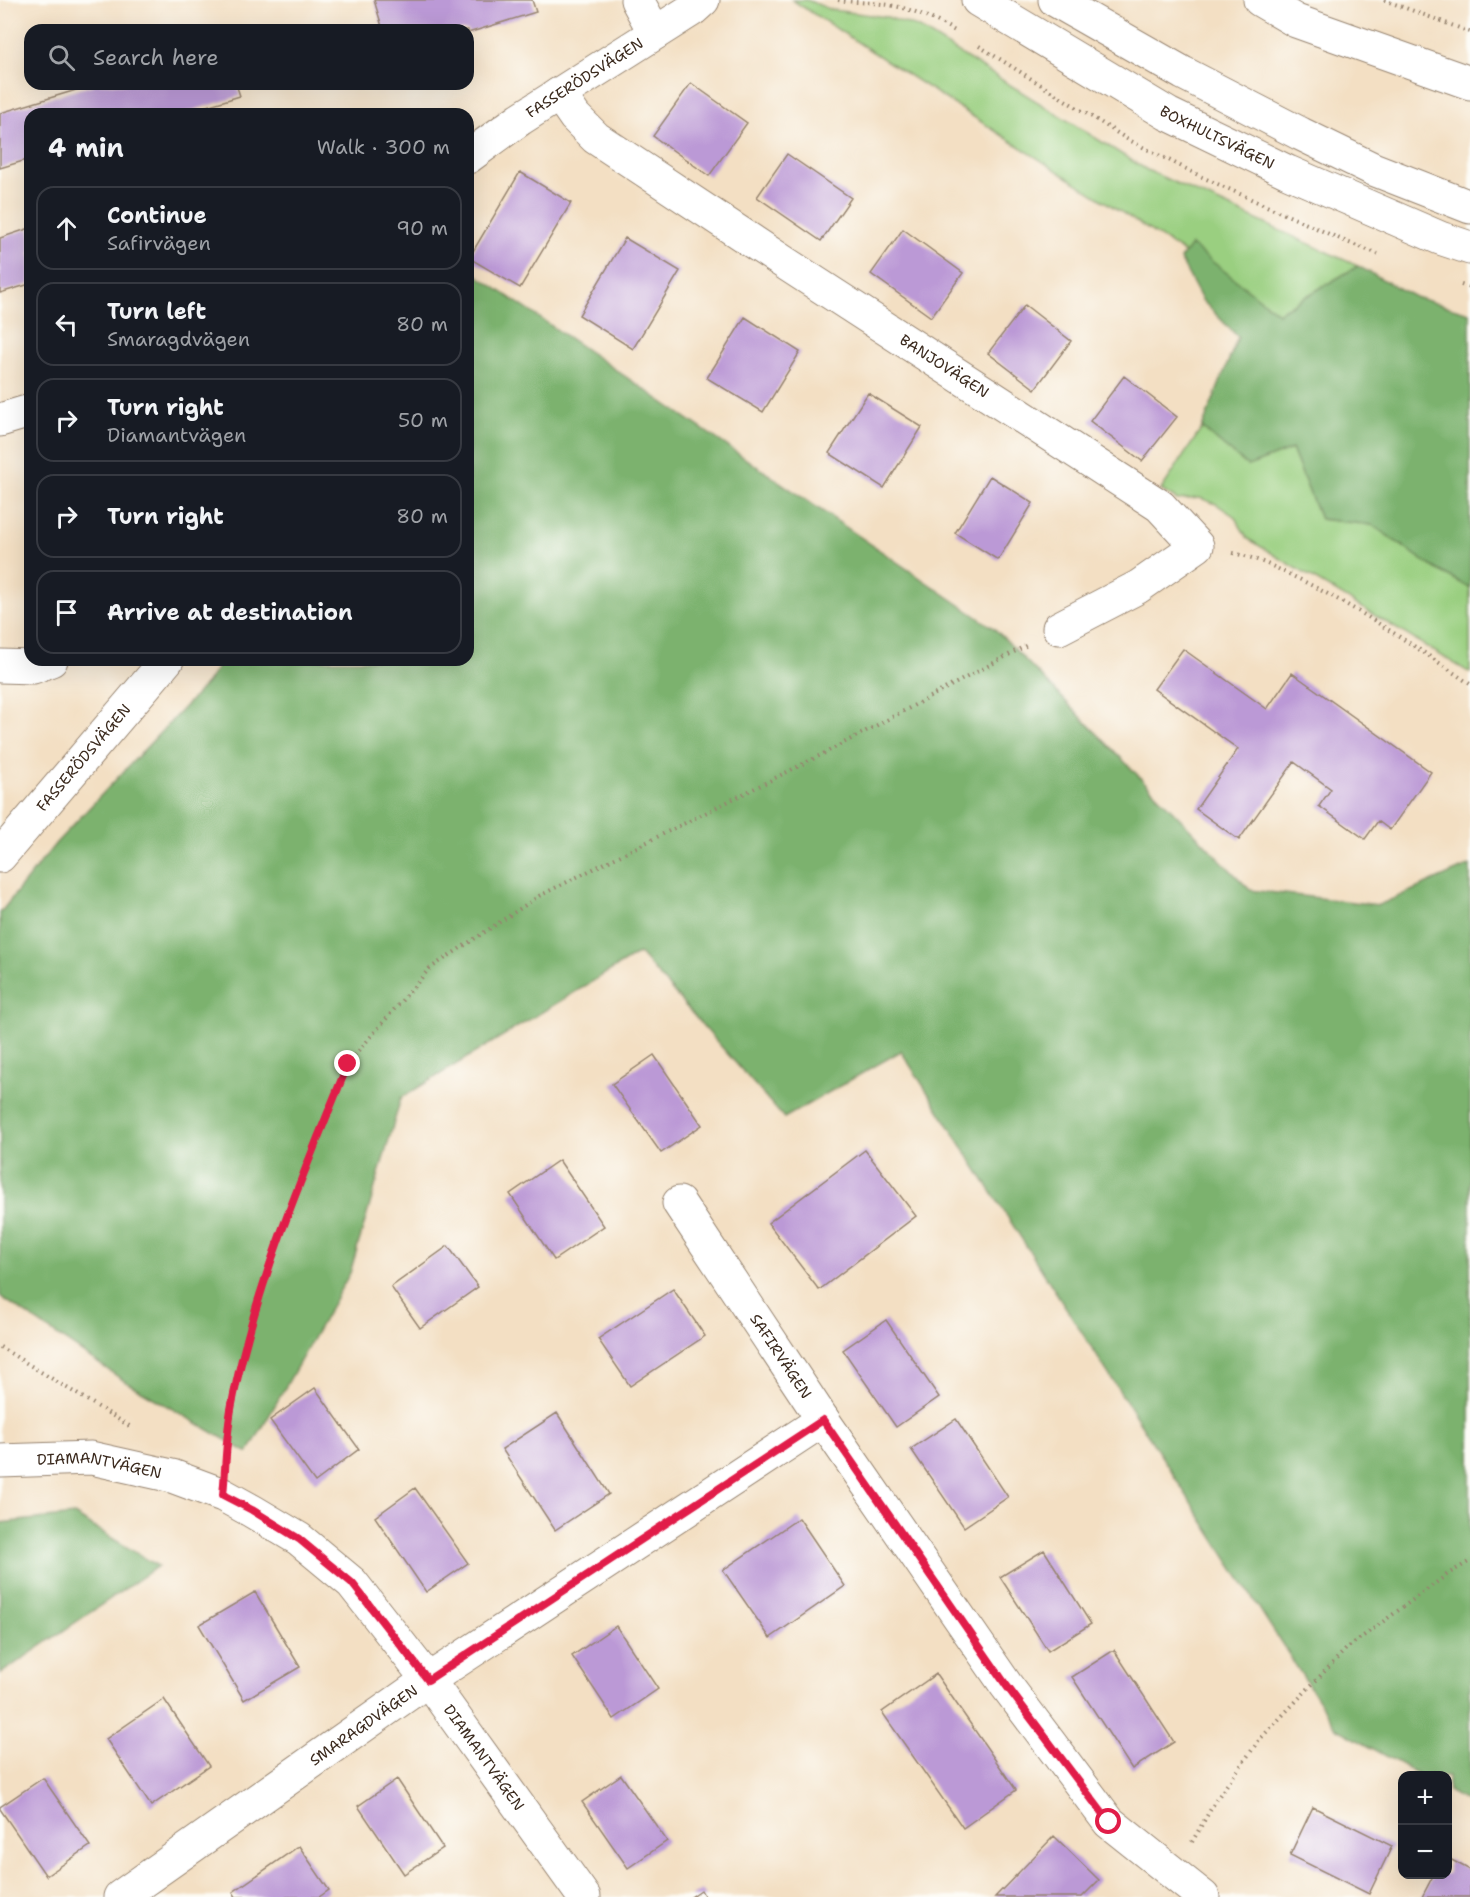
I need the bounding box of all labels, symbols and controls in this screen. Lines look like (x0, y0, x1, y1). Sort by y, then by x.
search box (24, 24, 474, 90)
street label: FASSERÖDSVÄGEN (522, 33, 647, 123)
icon: search (45, 41, 78, 74)
text: Search here (93, 43, 219, 72)
street label: BOXHULTSVÄGEN (1156, 101, 1278, 174)
text: 4 min (48, 130, 124, 165)
text: Walk · 300 m (317, 134, 450, 160)
text: Continue (107, 201, 207, 230)
icon: ahead (50, 212, 83, 245)
text: 90 m (396, 215, 448, 241)
text: Safirvägen (107, 230, 211, 256)
text: Turn left (107, 297, 206, 326)
icon: left (50, 308, 83, 341)
text: 80 m (396, 311, 448, 337)
text: Smaragdvägen (107, 326, 250, 352)
street label: BANJOVÄGEN (896, 330, 993, 402)
text: Turn right (107, 393, 224, 422)
icon: right (50, 404, 83, 437)
text: 50 m (398, 407, 448, 433)
text: Diamantvägen (107, 422, 246, 448)
icon: right (50, 500, 83, 533)
text: Turn right (107, 502, 224, 531)
text: 80 m (396, 503, 448, 529)
icon: arrive (50, 596, 83, 629)
text: Arrive at destination (107, 598, 353, 627)
street label: FASSERÖDSVÄGEN (32, 700, 135, 816)
route end (334, 1050, 360, 1076)
street label: SAFIRVÄGEN (745, 1310, 816, 1403)
street label: DIAMANTVÄGEN (37, 1448, 164, 1483)
street label: SMARAGDVÄGEN (306, 1680, 422, 1770)
street label: DIAMANTVÄGEN (439, 1701, 529, 1815)
map controls (1398, 1771, 1452, 1879)
button: + (1398, 1771, 1452, 1825)
route start (1095, 1808, 1121, 1834)
button: − (1398, 1825, 1452, 1879)

